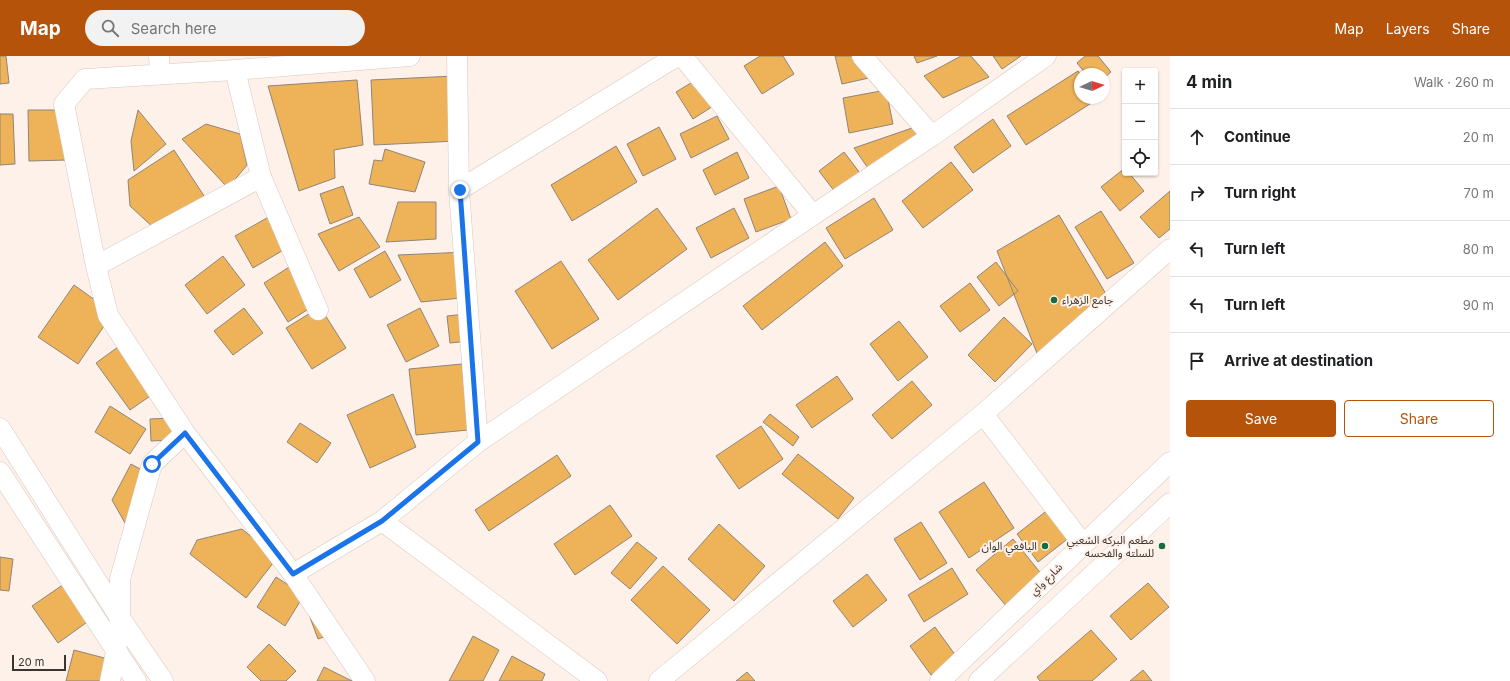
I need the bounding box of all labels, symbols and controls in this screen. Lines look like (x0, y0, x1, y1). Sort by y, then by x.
search box (85, 10, 365, 46)
text: Map (20, 17, 61, 40)
icon: search (99, 17, 121, 39)
text: Search here (131, 19, 216, 38)
text: Map (1335, 20, 1364, 37)
text: Layers (1386, 20, 1430, 37)
text: Share (1452, 20, 1490, 37)
north arrow (1074, 68, 1110, 104)
map controls (1122, 68, 1158, 176)
button: + (1122, 68, 1158, 104)
text: 4 min (1186, 72, 1232, 92)
text: Walk · 260 m (1414, 74, 1494, 90)
button: − (1122, 104, 1158, 140)
icon: ahead (1186, 126, 1208, 148)
text: Continue (1224, 127, 1291, 146)
text: 20 m (1463, 129, 1494, 145)
button: locate (1122, 140, 1158, 176)
route end (451, 181, 469, 199)
icon: right (1186, 182, 1208, 204)
text: Turn right (1224, 183, 1296, 202)
text: 70 m (1464, 185, 1494, 201)
icon: left (1186, 238, 1208, 260)
text: Turn left (1224, 239, 1285, 258)
text: 80 m (1463, 241, 1494, 257)
place label: جامع الزهراء (1062, 293, 1114, 308)
icon: left (1186, 294, 1208, 316)
marker: جامع الزهراء (1049, 295, 1059, 305)
text: Turn left (1224, 295, 1285, 314)
text: 90 m (1463, 297, 1494, 313)
icon: arrive (1186, 350, 1208, 372)
text: Arrive at destination (1224, 351, 1373, 370)
button: Save (1186, 400, 1336, 437)
button: Share (1344, 400, 1494, 437)
route start (143, 455, 161, 473)
place label: مطعم البركه الشعبي للسلته والفحسه (1067, 533, 1154, 560)
place label: اليافعي الوان (982, 539, 1037, 556)
marker: اليافعي الوان (1040, 541, 1050, 551)
marker: مطعم البركه الشعبي للسلته والفحسه (1157, 541, 1167, 551)
street label: شارع واي (1027, 560, 1067, 600)
scale bar (12, 653, 66, 672)
text: 20 m (18, 655, 44, 669)

